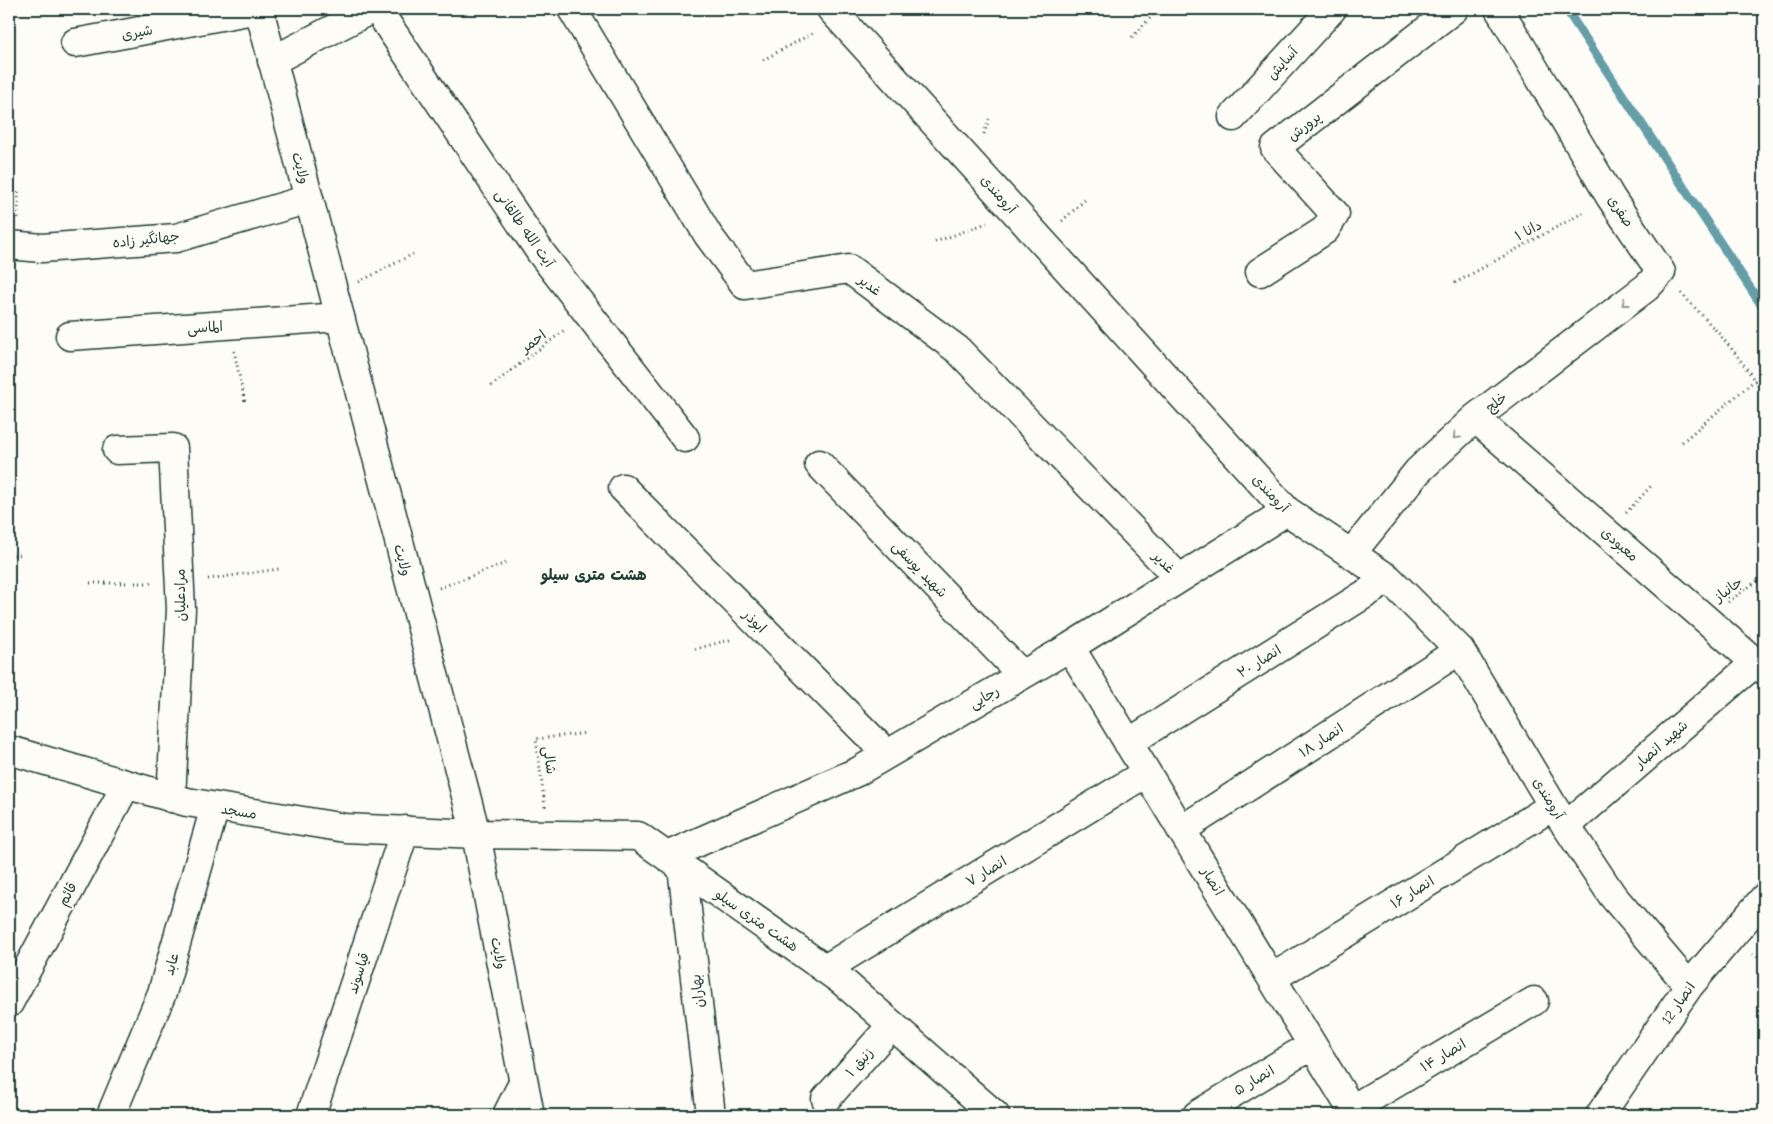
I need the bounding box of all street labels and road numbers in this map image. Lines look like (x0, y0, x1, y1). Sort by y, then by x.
street label: شیری (120, 21, 154, 44)
street label: آسایش (1263, 43, 1302, 83)
street label: پرورش (1284, 108, 1325, 145)
street label: ولایت (288, 150, 313, 186)
street label: آرومندی (976, 172, 1021, 218)
street label: آیت الله طالقانی (491, 186, 558, 271)
street label: صفری (1604, 192, 1637, 230)
street label: دانا ۱ (1512, 216, 1545, 245)
street label: جهانگیر زاده (112, 228, 180, 251)
street label: غدیر (854, 271, 885, 300)
street label: الماسی (187, 318, 223, 337)
street label: احمر (516, 326, 549, 357)
street label: خلج (1482, 389, 1511, 417)
street label: آرومندی (1248, 471, 1293, 517)
street label: معبودی (1598, 524, 1642, 565)
street label: شهید یوسفی (889, 538, 951, 601)
street label: ولایت (390, 542, 415, 578)
street label: غدیر (1148, 547, 1178, 577)
street label: مرادعلیان (172, 568, 189, 622)
street label: جانباز (1710, 573, 1746, 606)
street label: ابوذر (739, 605, 770, 637)
street label: انصار ۲۰ (1234, 641, 1284, 682)
street label: رجایی (966, 682, 1002, 713)
street label: شهید انصار (1631, 717, 1691, 773)
street label: انصار ۱۸ (1296, 720, 1347, 761)
street label: شالی (539, 745, 560, 775)
street label: آرومندی (1528, 774, 1568, 823)
street label: مسجد (220, 800, 258, 823)
street label: انصار ۷ (963, 853, 1010, 890)
street label: انصار (1197, 863, 1228, 898)
street label: انصار ۱۶ (1387, 872, 1437, 912)
street label: قائم (54, 879, 82, 910)
street label: هشت متری سیلو (710, 885, 802, 956)
street label: ولایت (487, 936, 510, 971)
street label: قیاسوند (344, 950, 373, 996)
street label: عابد (160, 951, 183, 977)
street label: بهاران (687, 973, 708, 1009)
street label: انصار 12 (1658, 979, 1699, 1028)
street label: انصار ۱۴ (1417, 1035, 1469, 1076)
street label: زنبق ۱ (842, 1044, 877, 1080)
street label: انصار ۵ (1231, 1062, 1278, 1099)

